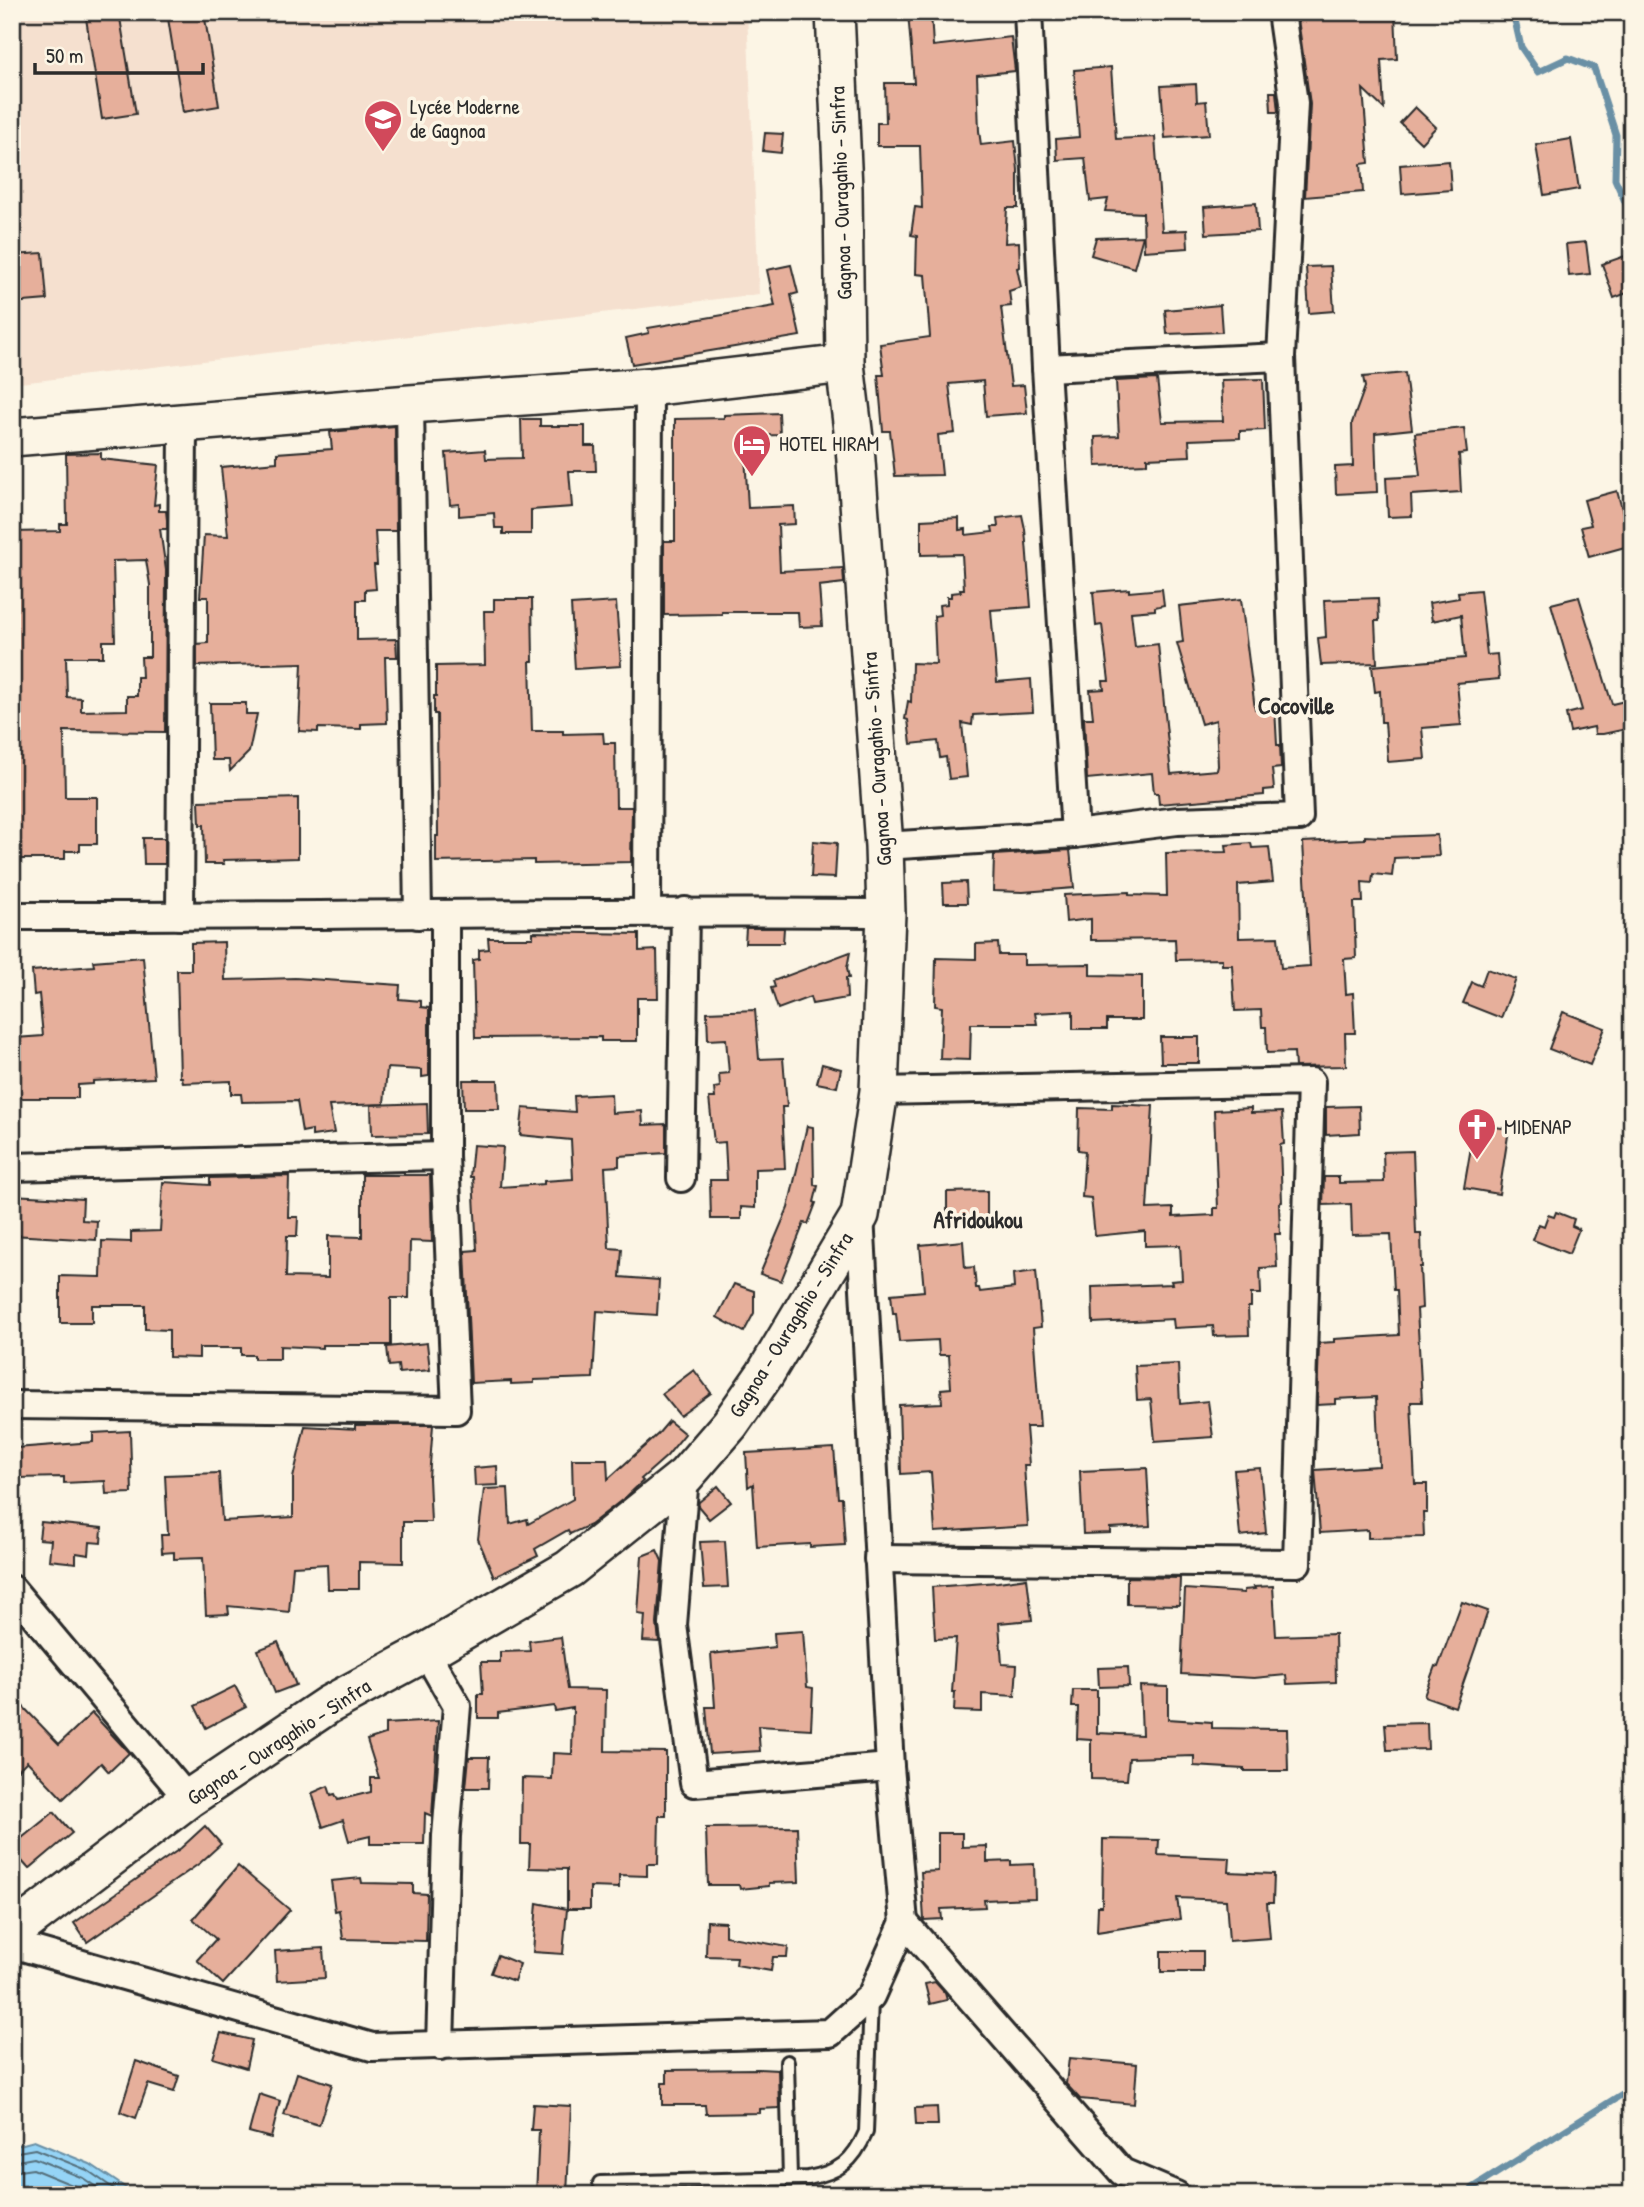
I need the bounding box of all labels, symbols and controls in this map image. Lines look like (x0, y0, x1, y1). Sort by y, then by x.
scale bar (35, 32, 203, 76)
text: 50 m (46, 41, 83, 70)
street label: Gagnoa - Ouragahio - Sinfra (822, 86, 859, 300)
place label: Lycée Moderne de Gagnoa (410, 92, 520, 145)
school or university icon: Lycée Moderne de Gagnoa (362, 98, 404, 153)
hotel icon: HOTEL HIRAM (731, 423, 773, 478)
place label: HOTEL HIRAM (779, 429, 879, 458)
street label: Gagnoa - Ouragahio - Sinfra (855, 651, 898, 867)
district label: Cocoville (1258, 689, 1335, 721)
church icon: MIDENAP (1456, 1106, 1498, 1161)
place label: MIDENAP (1504, 1112, 1572, 1141)
district label: Afridoukou (934, 1204, 1023, 1235)
street label: Gagnoa - Ouragahio - Sinfra (722, 1226, 860, 1423)
street label: Gagnoa - Ouragahio - Sinfra (181, 1671, 376, 1812)

